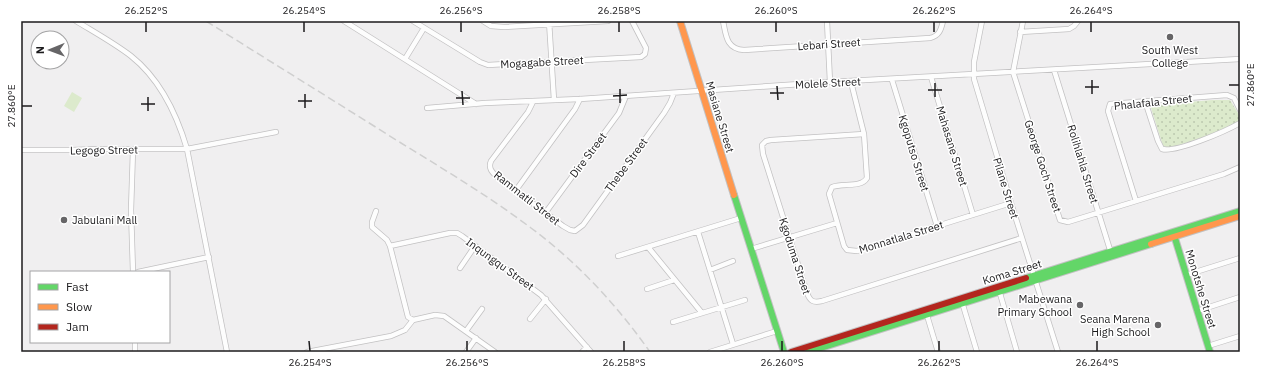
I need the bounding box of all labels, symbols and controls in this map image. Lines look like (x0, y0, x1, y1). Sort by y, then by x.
text: 26.252°S (124, 4, 168, 17)
text: 26.254°S (282, 4, 326, 17)
text: 26.256°S (439, 4, 483, 17)
text: 26.258°S (597, 4, 641, 17)
text: 26.260°S (754, 4, 798, 17)
text: 26.262°S (912, 4, 956, 17)
text: 26.264°S (1069, 4, 1113, 17)
north arrow (30, 30, 70, 70)
marker: South West College (1165, 32, 1175, 42)
street label: Lebari Street (797, 35, 861, 53)
place label: South West College (1142, 43, 1198, 70)
text: N (33, 46, 47, 54)
street label: Mogagabe Street (500, 53, 584, 71)
text: 27.860°E (1244, 63, 1257, 107)
street label: Molele Street (795, 74, 861, 92)
street label: Masiane Street (703, 80, 738, 154)
text: 27.860°E (5, 84, 18, 128)
street label: Phalafala Street (1113, 91, 1193, 113)
street label: Mahasane Street (933, 104, 971, 188)
street label: Kgoputso Street (896, 113, 932, 193)
street label: George Goch Street (1021, 118, 1065, 214)
street label: Rolihlahla Street (1064, 123, 1102, 205)
street label: Dire Street (566, 130, 610, 180)
street label: Thebe Street (602, 135, 650, 195)
street label: Legogo Street (70, 142, 138, 158)
street label: Pilane Street (990, 156, 1022, 220)
street label: Rammatli Street (491, 168, 563, 228)
place label: Jabulani Mall (72, 213, 137, 227)
marker: Jabulani Mall (59, 215, 69, 225)
street label: Kgoduma Street (776, 216, 814, 296)
street label: Monnatlala Street (857, 217, 945, 257)
street label: Inqungqu Street (463, 235, 537, 293)
street label: Monotshe Street (1182, 248, 1220, 330)
street label: Koma Street (981, 256, 1043, 288)
legend (30, 271, 170, 343)
text: Fast (66, 279, 89, 294)
place label: Mabewana Primary School (997, 292, 1072, 319)
text: Slow (66, 299, 92, 314)
marker: Mabewana Primary School (1075, 300, 1085, 310)
place label: Seana Marena High School (1080, 312, 1150, 339)
text: Jam (66, 319, 89, 334)
marker: Seana Marena High School (1153, 320, 1163, 330)
text: 26.254°S (288, 356, 332, 369)
text: 26.256°S (445, 356, 489, 369)
text: 26.258°S (602, 356, 646, 369)
text: 26.260°S (760, 356, 804, 369)
text: 26.262°S (917, 356, 961, 369)
text: 26.264°S (1075, 356, 1119, 369)

